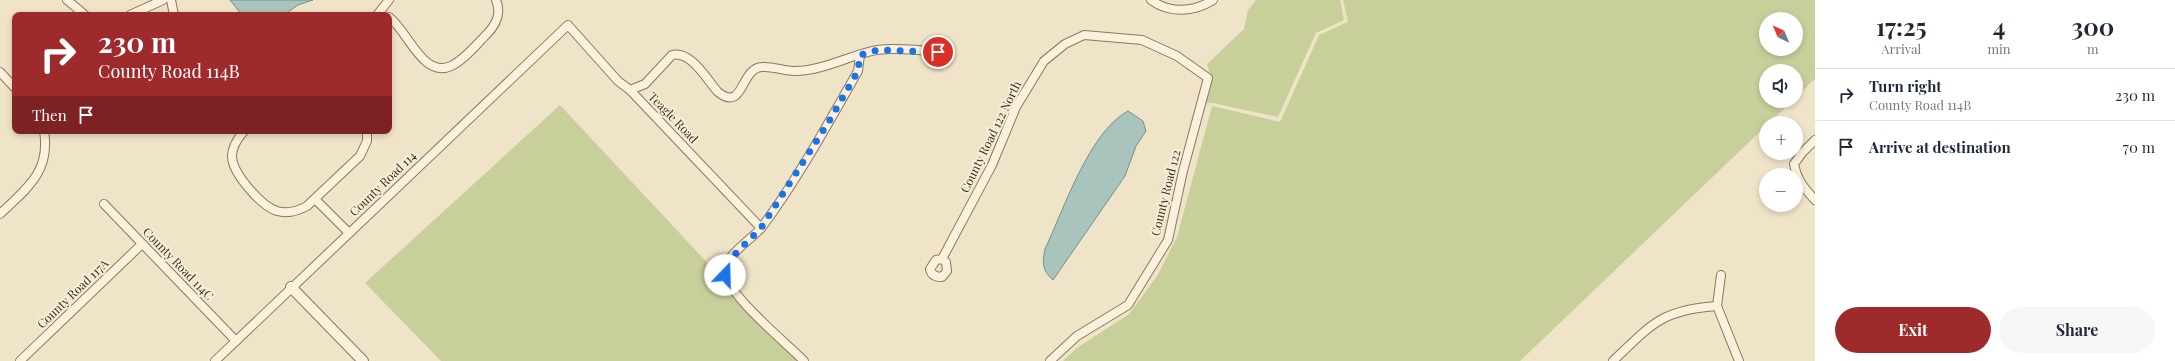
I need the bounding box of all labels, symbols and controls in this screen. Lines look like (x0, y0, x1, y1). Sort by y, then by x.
text: 17:25 (1876, 10, 1927, 42)
text: 4 (1993, 10, 2005, 42)
text: 300 (2071, 10, 2114, 42)
north arrow (1759, 12, 1803, 56)
map controls (1759, 12, 1803, 212)
text: 230 m (98, 23, 176, 60)
icon: right (32, 28, 84, 80)
pin (921, 35, 955, 69)
text: Arrival (1881, 40, 1921, 57)
text: min (1987, 40, 2011, 57)
text: m (2087, 40, 2099, 57)
icon: arrive (927, 41, 949, 63)
text: County Road 114B (98, 59, 240, 83)
button: sound (1759, 64, 1803, 108)
text: Turn right (1869, 76, 1942, 96)
street label: County Road 122 North (956, 78, 1024, 195)
icon: right (1835, 84, 1857, 106)
text: 230 m (2115, 85, 2155, 105)
street label: Teagle Road (645, 88, 702, 146)
text: County Road 114B (1869, 96, 1971, 113)
icon: arrive (75, 104, 97, 126)
text: Then (32, 105, 67, 125)
button: + (1759, 116, 1803, 160)
icon: arrive (1835, 136, 1857, 158)
text: Arrive at destination (1869, 137, 2011, 157)
text: 70 m (2123, 137, 2155, 157)
street label: County Road 114 (345, 147, 419, 219)
street label: County Road 122 (1147, 148, 1184, 237)
button: − (1759, 168, 1803, 212)
street label: County Road 114C (140, 223, 218, 303)
position arrow (704, 254, 746, 296)
street label: County Road 117A (33, 255, 112, 332)
button: Exit (1835, 307, 1991, 353)
button: Share (1999, 307, 2155, 353)

